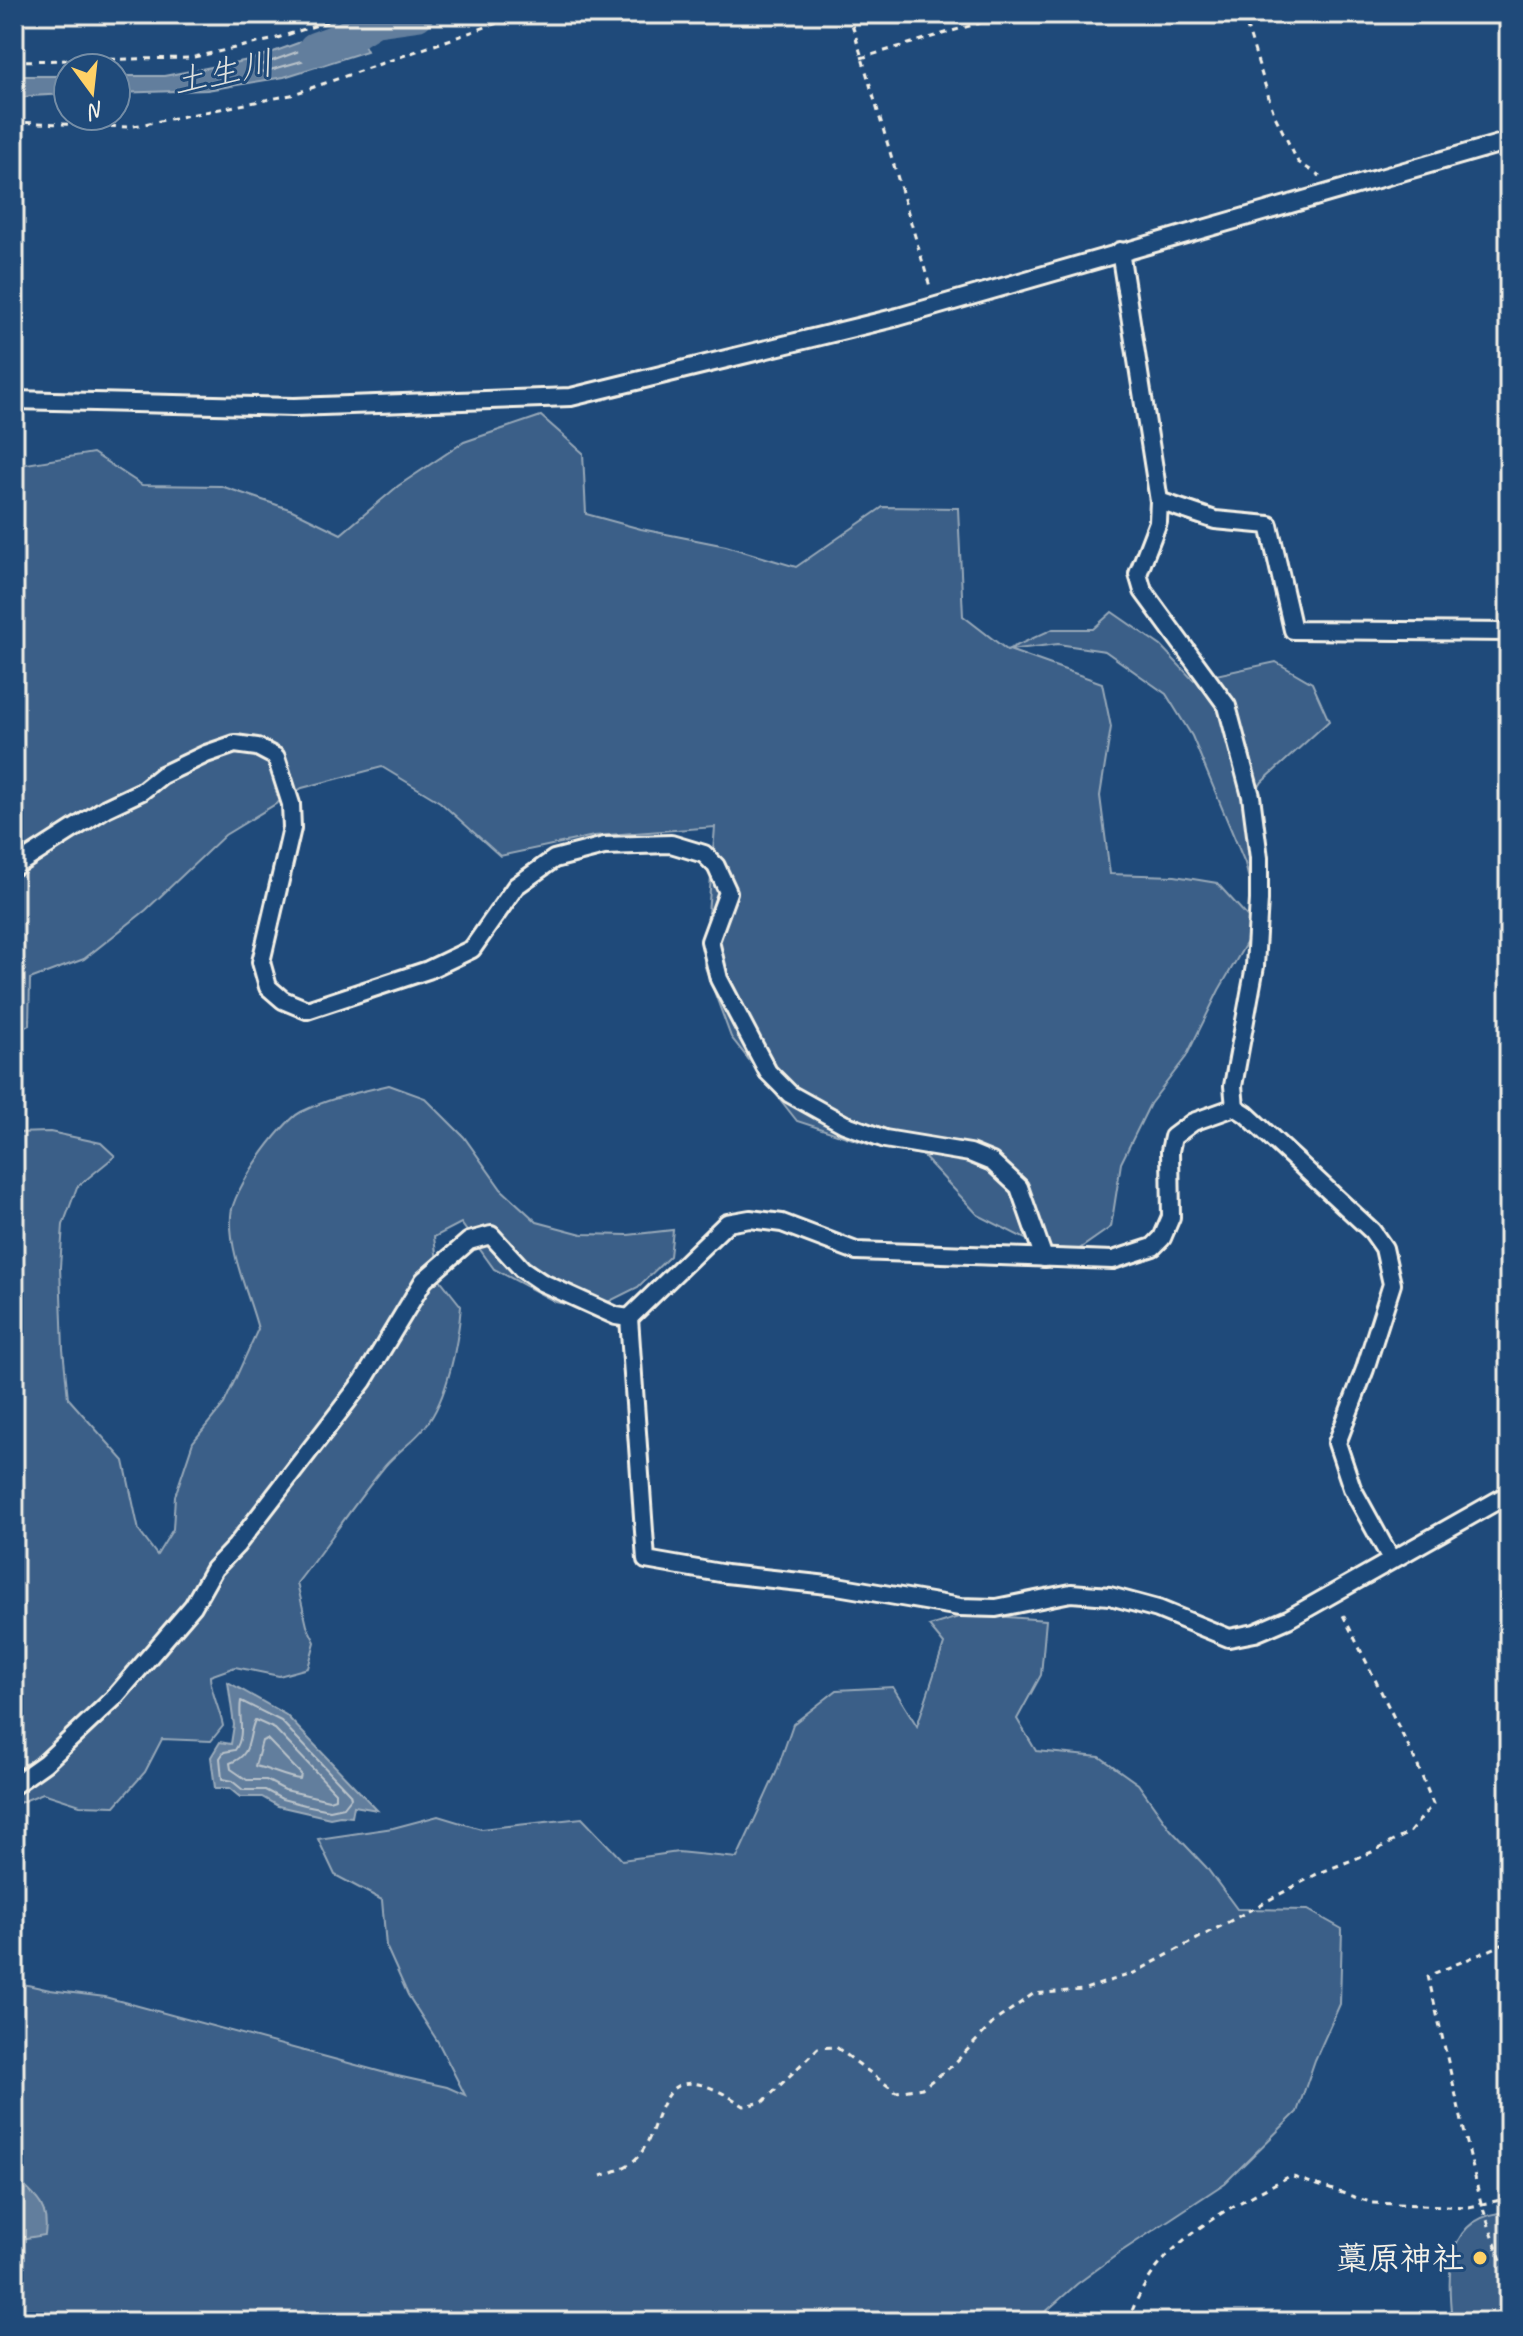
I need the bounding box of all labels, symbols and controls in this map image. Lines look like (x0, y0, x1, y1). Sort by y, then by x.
water label: 土生川 (169, 40, 277, 104)
north arrow (52, 52, 132, 132)
text: N (83, 95, 107, 127)
place label: 藁原神社 (1336, 2238, 1464, 2279)
marker: 藁原神社 (1471, 2249, 1489, 2267)

